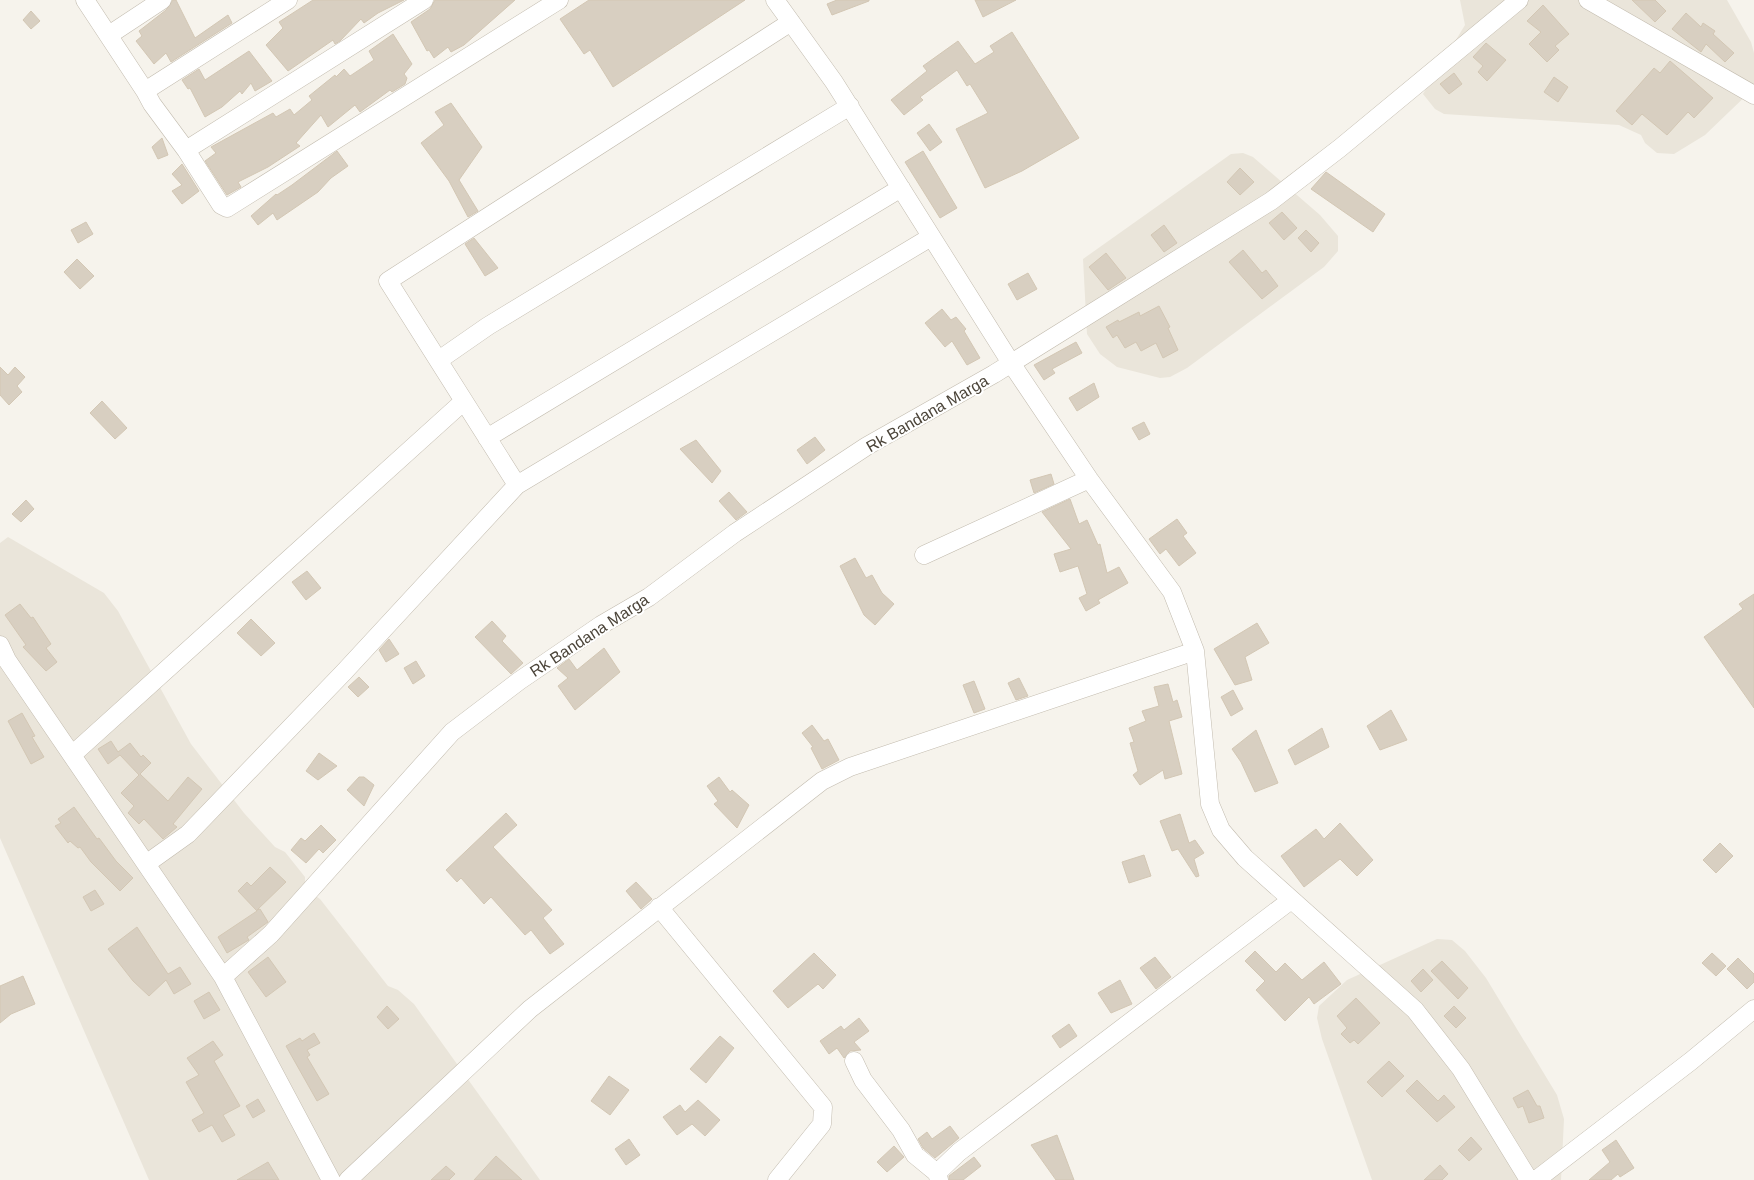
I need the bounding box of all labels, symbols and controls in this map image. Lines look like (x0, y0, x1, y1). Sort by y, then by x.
street label: Rk Bandana Marga (863, 372, 991, 455)
street label: Rk Bandana Marga (527, 591, 652, 680)

